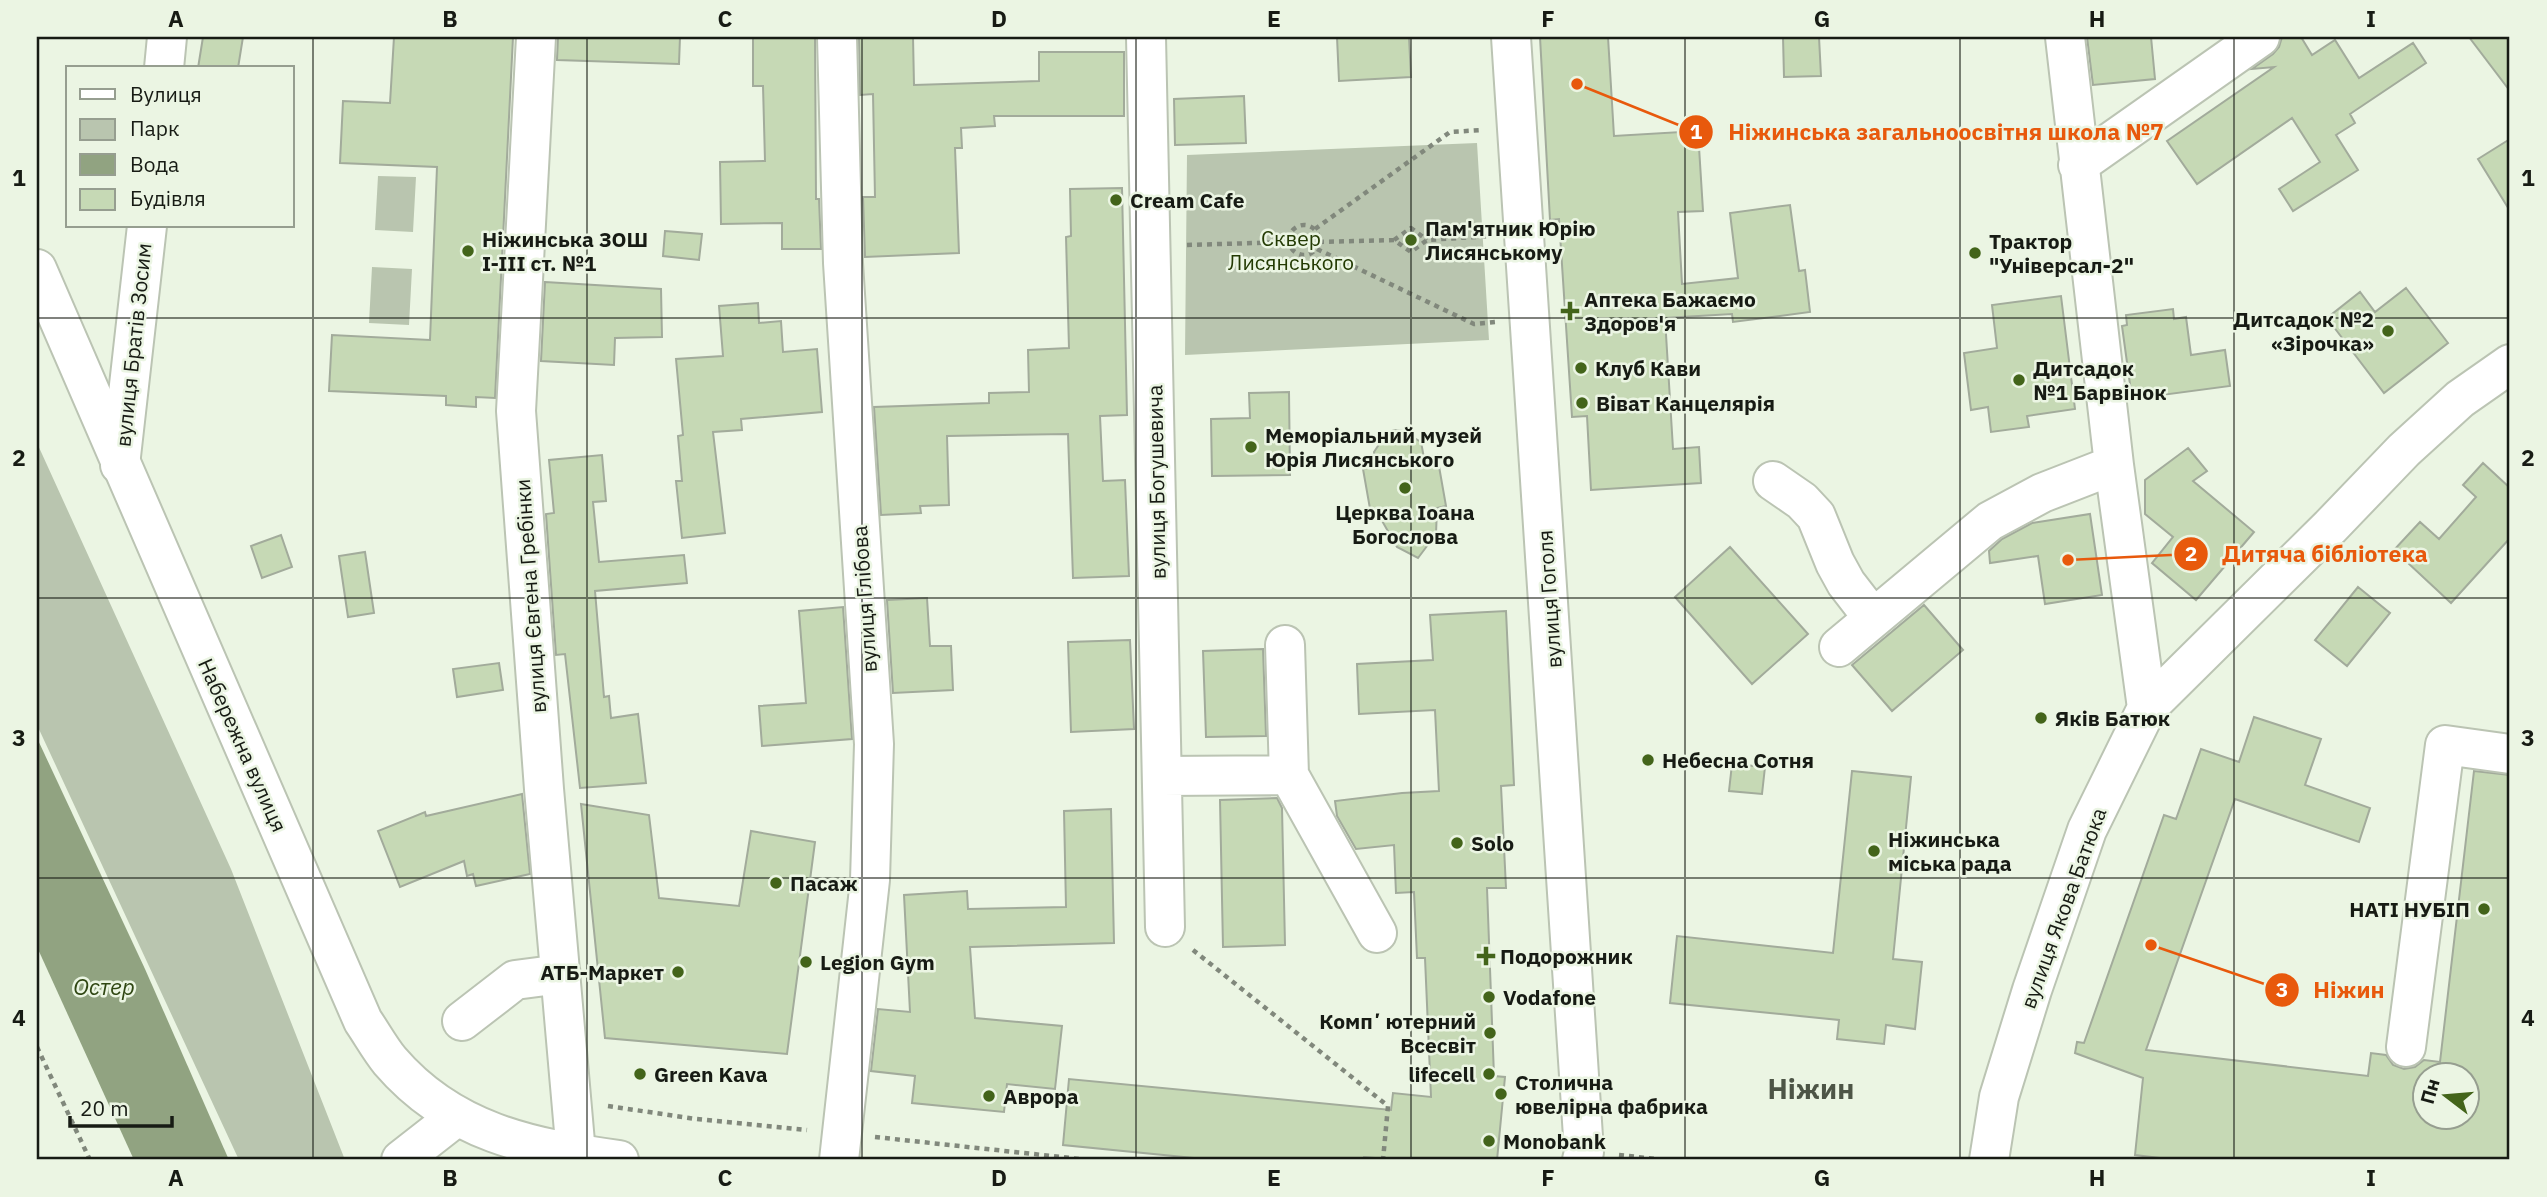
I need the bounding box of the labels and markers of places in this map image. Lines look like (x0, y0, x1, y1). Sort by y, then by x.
callout: Ніжинська загальноосвітня школа №7 (1679, 110, 2177, 154)
place label: Cream Cafe (1130, 186, 1245, 214)
marker: Cream Cafe (1108, 192, 1124, 208)
place label: Пам'ятник Юрію Лисянському (1425, 214, 1596, 266)
place label: Ніжинська ЗОШ І-ІІІ ст. №1 (482, 225, 648, 277)
place label: Трактор "Універсал-2" (1989, 227, 2134, 279)
marker: Пам'ятник Юрію Лисянському (1403, 232, 1419, 248)
marker: Ніжинська ЗОШ І-ІІІ ст. №1 (460, 243, 476, 259)
marker: Трактор "Універсал-2" (1967, 245, 1983, 261)
place label: Аптека Бажаємо Здоров'я (1584, 285, 1756, 337)
marker: Аптека Бажаємо Здоров'я (1562, 303, 1578, 319)
place label: Дитсадок №2 «Зірочка» (2233, 305, 2374, 357)
marker: Дитсадок №2 «Зірочка» (2380, 323, 2396, 339)
place label: Клуб Кави (1595, 354, 1701, 382)
place label: Дитсадок №1 Барвінок (2033, 354, 2167, 406)
marker: Клуб Кави (1573, 360, 1589, 376)
marker: Дитсадок №1 Барвінок (2011, 372, 2027, 388)
place label: Віват Канцелярія (1596, 389, 1775, 417)
marker: Віват Канцелярія (1574, 395, 1590, 411)
place label: Меморіальний музей Юрія Лисянського (1265, 421, 1482, 473)
marker: Меморіальний музей Юрія Лисянського (1243, 439, 1259, 455)
marker: Церква Іоана Богослова (1397, 480, 1413, 496)
place label: Церква Іоана Богослова (1335, 498, 1475, 550)
callout: Дитяча бібліотека (2173, 532, 2442, 576)
place label: Яків Батюк (2055, 704, 2170, 732)
marker: Яків Батюк (2033, 710, 2049, 726)
place label: Небесна Сотня (1662, 746, 1814, 774)
marker: Небесна Сотня (1640, 752, 1656, 768)
place label: Ніжинська міська рада (1888, 825, 2012, 877)
place label: Solo (1471, 829, 1514, 857)
marker: Solo (1449, 835, 1465, 851)
marker: Ніжинська міська рада (1866, 843, 1882, 859)
place label: Пасаж (790, 869, 858, 897)
marker: Пасаж (768, 875, 784, 891)
place label: НАТІ НУБІП (2349, 895, 2470, 923)
marker: НАТІ НУБІП (2476, 901, 2492, 917)
place label: Подорожник (1500, 942, 1633, 970)
place label: Legion Gym (820, 948, 935, 976)
marker: Подорожник (1478, 948, 1494, 964)
marker: Legion Gym (798, 954, 814, 970)
place label: АТБ-Маркет (540, 958, 664, 986)
marker: АТБ-Маркет (670, 964, 686, 980)
callout: Ніжин (2264, 968, 2399, 1012)
place label: Vodafone (1503, 983, 1596, 1011)
marker: Vodafone (1481, 989, 1497, 1005)
place label: Компʼютерний Всесвіт (1319, 1007, 1476, 1059)
marker: Компʼютерний Всесвіт (1482, 1025, 1498, 1041)
place label: Green Kava (654, 1060, 768, 1088)
place label: lifecell (1408, 1060, 1475, 1088)
marker: Green Kava (632, 1066, 648, 1082)
marker: lifecell (1481, 1066, 1497, 1082)
place label: Столична ювелірна фабрика (1515, 1068, 1708, 1120)
place label: Аврора (1003, 1082, 1079, 1110)
marker: Столична ювелірна фабрика (1493, 1086, 1509, 1102)
marker: Аврора (981, 1088, 997, 1104)
place label: Monobank (1503, 1127, 1607, 1155)
marker: Monobank (1481, 1133, 1497, 1149)

